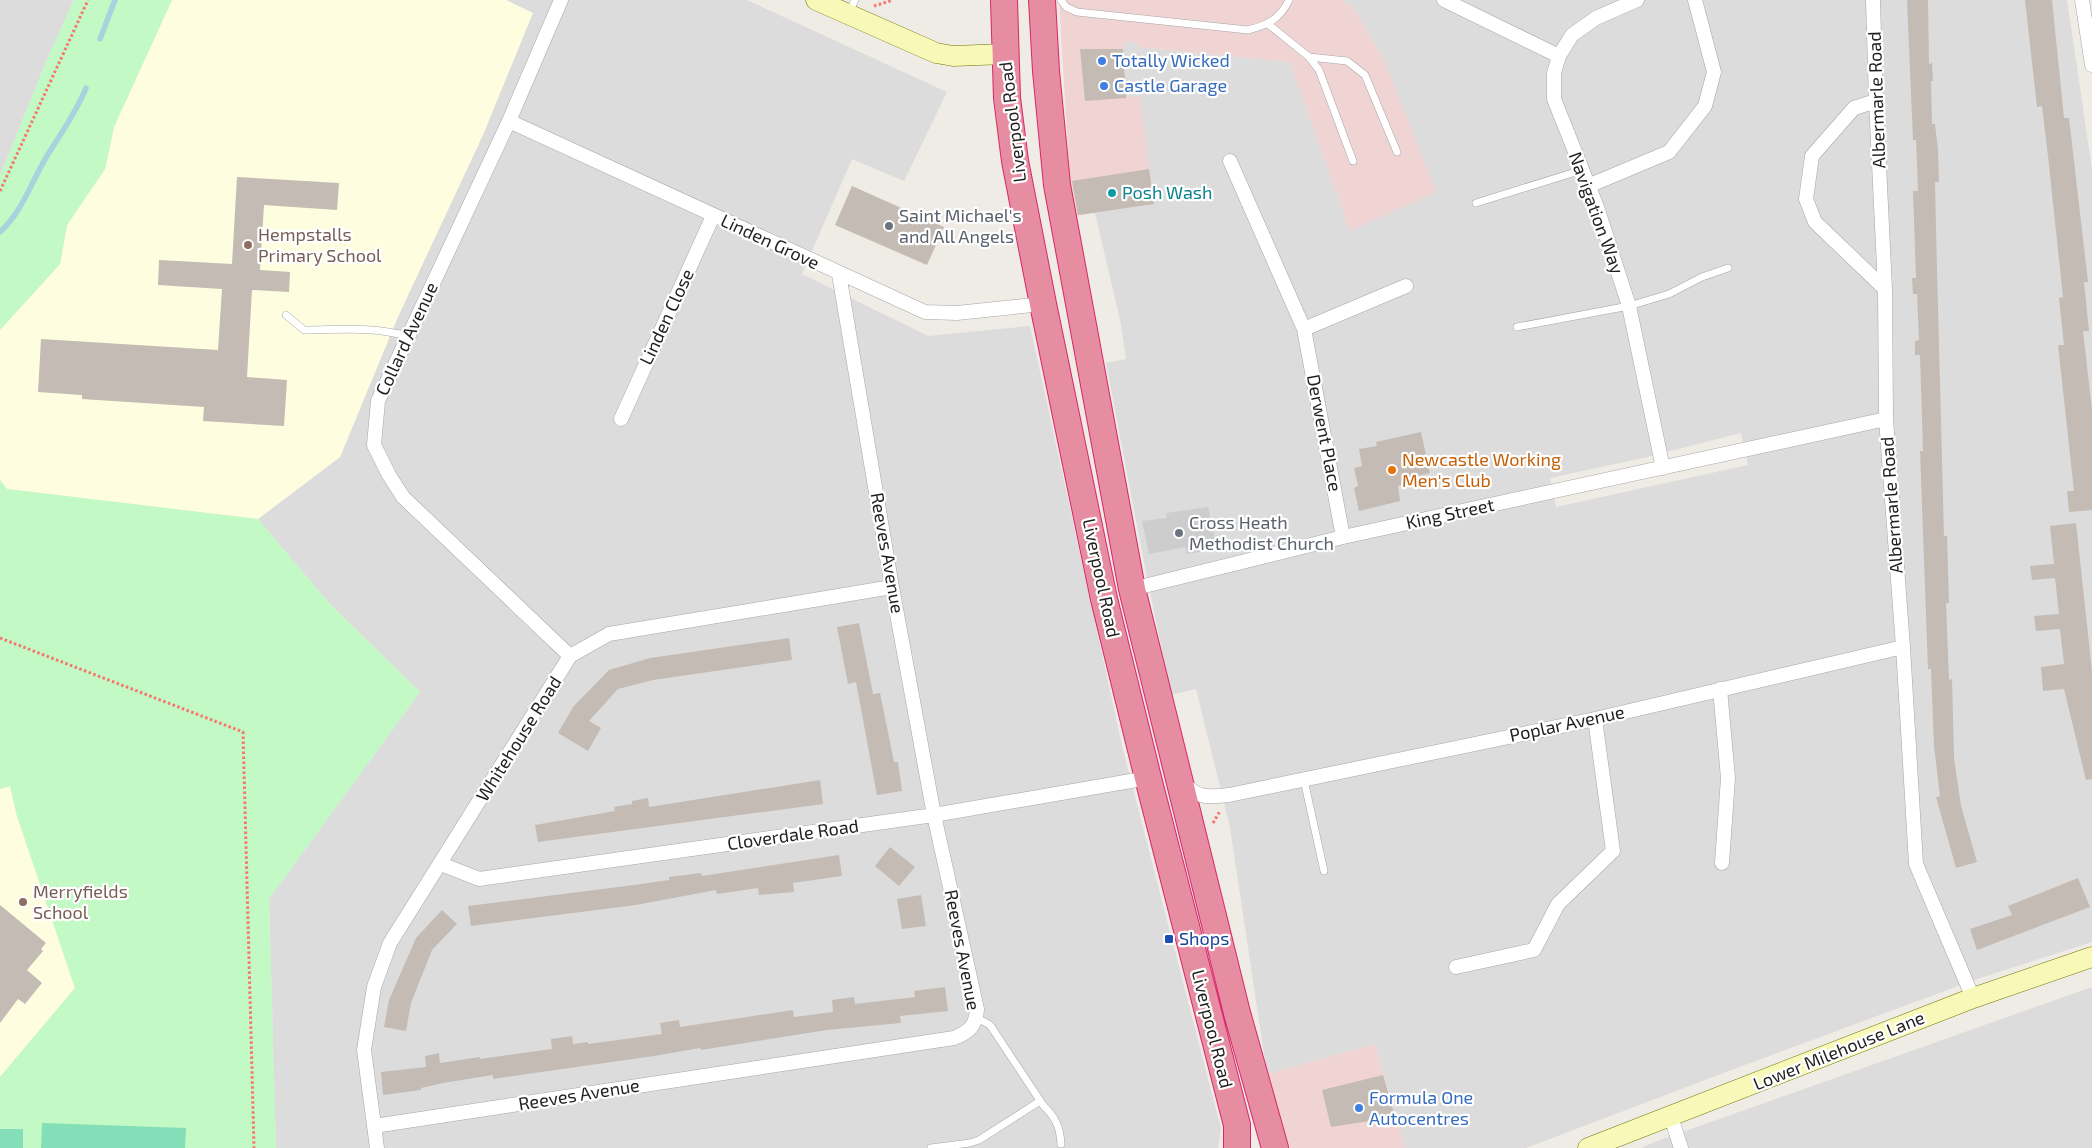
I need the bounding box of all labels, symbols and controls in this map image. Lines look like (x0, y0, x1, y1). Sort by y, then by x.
street label: Albermarle Road (1863, 31, 1889, 169)
place label: Totally Wicked (1112, 49, 1230, 71)
marker: Totally Wicked (1096, 55, 1108, 67)
street label: Liverpool Road (994, 61, 1030, 184)
place label: Castle Garage (1114, 74, 1227, 96)
marker: Castle Garage (1098, 80, 1110, 92)
street label: Navigation Way (1565, 149, 1629, 277)
place label: Posh Wash (1122, 181, 1212, 203)
marker: Posh Wash (1106, 187, 1118, 199)
place label: Saint Michael's and All Angels (899, 204, 1022, 247)
street label: Linden Grove (718, 209, 823, 273)
marker: Saint Michael's and All Angels (883, 220, 895, 232)
place label: Hempstalls Primary School (258, 223, 382, 266)
marker: Hempstalls Primary School (242, 239, 254, 251)
street label: Linden Close (634, 265, 698, 368)
street label: Collard Avenue (370, 279, 442, 399)
street label: Derwent Place (1303, 372, 1347, 493)
street label: Albermarle Road (1875, 436, 1907, 574)
place label: Newcastle Working Men's Club (1402, 448, 1561, 491)
marker: Newcastle Working Men's Club (1386, 464, 1398, 476)
street label: Reeves Avenue (867, 491, 909, 615)
street label: King Street (1404, 493, 1496, 533)
place label: Cross Heath Methodist Church (1189, 511, 1334, 554)
street label: Liverpool Road (1079, 516, 1125, 639)
marker: Cross Heath Methodist Church (1173, 527, 1185, 539)
street label: Whitehouse Road (471, 672, 566, 805)
street label: Poplar Avenue (1507, 700, 1626, 746)
street label: Cloverdale Road (726, 814, 860, 854)
place label: Merryfields School (33, 880, 128, 923)
street label: Reeves Avenue (940, 888, 985, 1012)
marker: Merryfields School (17, 896, 29, 908)
place label: Shops (1179, 927, 1229, 949)
marker: Shops (1163, 933, 1175, 945)
street label: Liverpool Road (1188, 967, 1238, 1090)
street label: Lower Milehouse Lane (1750, 1006, 1928, 1095)
street label: Reeves Avenue (517, 1074, 641, 1114)
place label: Formula One Autocentres (1369, 1086, 1473, 1129)
marker: Formula One Autocentres (1353, 1102, 1365, 1114)

